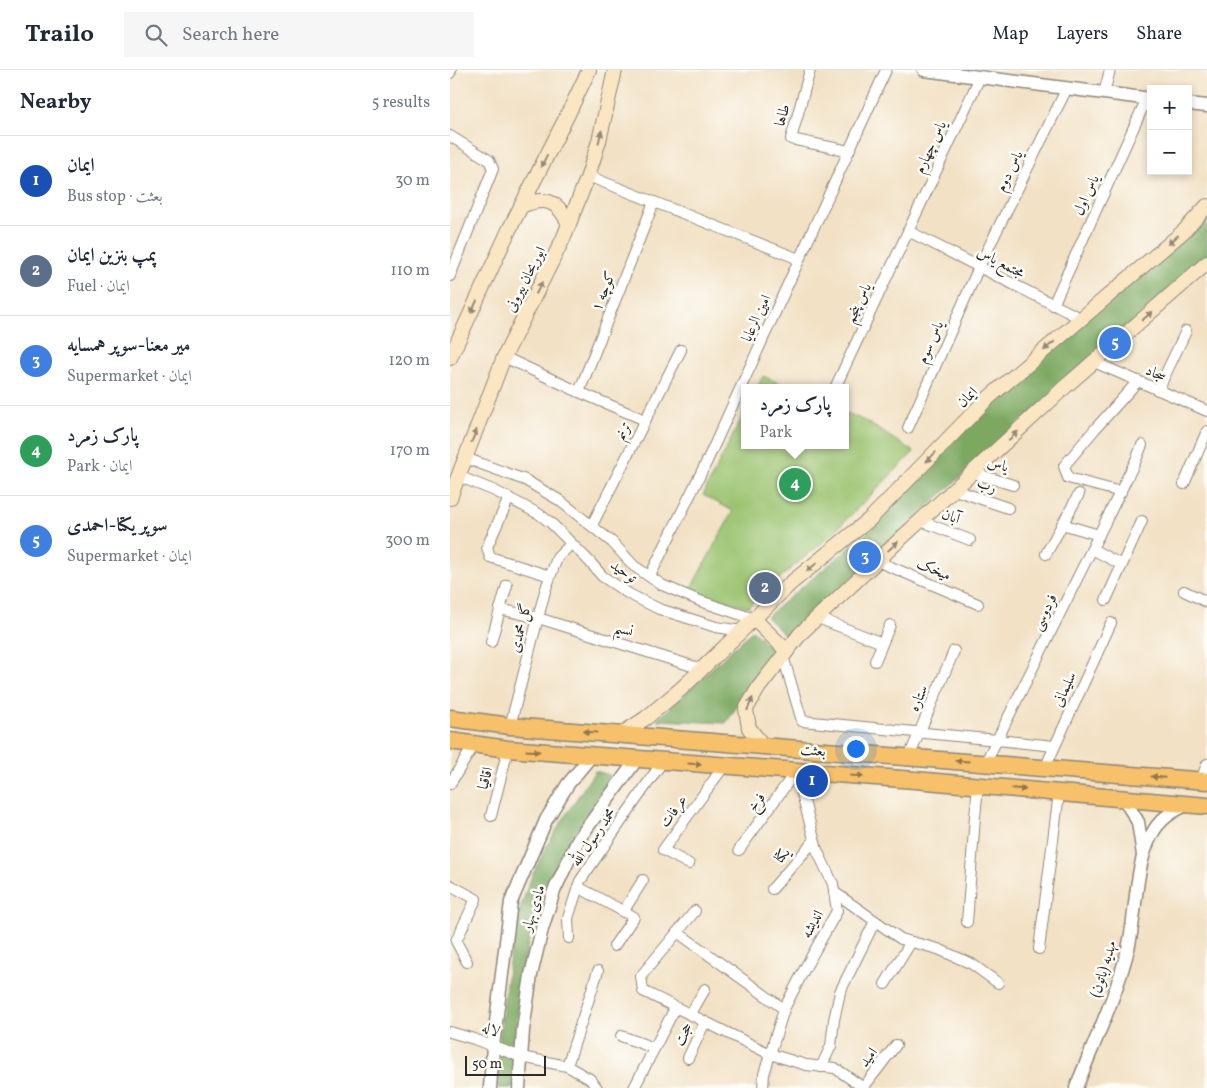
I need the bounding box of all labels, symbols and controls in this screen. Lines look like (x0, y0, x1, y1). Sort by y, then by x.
search box (124, 12, 474, 57)
text: Trailo (25, 18, 94, 52)
icon: search (142, 21, 170, 49)
text: Search here (182, 22, 279, 48)
text: Map (992, 22, 1028, 47)
text: Layers (1056, 22, 1108, 47)
text: Share (1136, 22, 1182, 47)
map controls (1147, 85, 1192, 175)
button: + (1147, 85, 1192, 130)
text: Nearby (20, 88, 91, 117)
text: 5 results (372, 92, 430, 114)
street label: طاها (770, 102, 797, 129)
street label: یاس چهارم (910, 117, 954, 178)
one-way arrow (596, 130, 604, 145)
button: − (1147, 130, 1192, 175)
street label: یاس دوم (991, 146, 1031, 196)
text: ایمان (67, 153, 95, 179)
one-way arrow (540, 154, 548, 168)
text: 1 (33, 170, 39, 192)
text: 30 m (395, 170, 430, 192)
street label: یاس اول (1069, 171, 1106, 219)
text: Bus stop · بعثت (67, 186, 163, 208)
one-way arrow (1167, 234, 1179, 246)
street label: مجتمع یاس (972, 242, 1028, 286)
text: پمپ بنزین ایمان (67, 243, 157, 269)
street label: ابوریحان بیرونی (501, 243, 552, 316)
text: 2 (32, 260, 40, 282)
text: 110 m (391, 260, 430, 282)
street label: کوچه ۱ (587, 268, 622, 315)
text: Fuel · ایمان (67, 276, 130, 298)
street label: یاس پنجم (841, 279, 880, 328)
one-way arrow (535, 280, 543, 295)
street label: امین الرعایا (737, 292, 777, 346)
one-way arrow (469, 300, 477, 314)
one-way arrow (1140, 310, 1153, 321)
street label: یاس سوم (913, 317, 951, 368)
pin: 5 (1099, 324, 1131, 362)
text: میر معنا-سوپر همسایه (67, 333, 190, 359)
one-way arrow (1043, 341, 1056, 352)
text: 3 (32, 350, 40, 372)
text: 120 m (388, 350, 430, 372)
street label: سجاد (1142, 361, 1169, 388)
text: Supermarket · ایمان (67, 366, 192, 388)
street label: ایمان (953, 383, 983, 413)
popup (741, 384, 849, 449)
text: پارک زمرد (759, 392, 831, 418)
street label: ترنم (611, 419, 639, 445)
text: Park (759, 422, 792, 444)
text: پارک زمرد (67, 423, 138, 449)
one-way arrow (470, 429, 478, 443)
one-way arrow (1007, 430, 1019, 442)
text: 4 (31, 440, 41, 462)
text: 170 m (390, 440, 430, 462)
one-way arrow (925, 451, 937, 463)
street label: یاس (984, 452, 1012, 479)
text: Park · ایمان (67, 456, 133, 478)
pin: 4 (779, 465, 811, 503)
street label: رب (974, 473, 999, 500)
street label: آبان (938, 504, 964, 531)
text: سوپر یکتا-احمدی (67, 513, 168, 539)
text: 5 (32, 530, 40, 552)
text: 300 m (385, 530, 430, 552)
pin: 3 (849, 538, 881, 576)
one-way arrow (887, 540, 899, 552)
text: Supermarket · ایمان (67, 546, 192, 568)
street label: میخک (913, 554, 954, 587)
street label: توحید (605, 555, 641, 589)
one-way arrow (805, 562, 818, 573)
pin: 2 (749, 569, 781, 607)
street label: فردوسی (1027, 591, 1063, 635)
street label: گل محمدی (505, 601, 538, 655)
street label: نسیم (610, 618, 636, 646)
street label: سلیمانی (1048, 669, 1083, 711)
street label: ستاره (904, 682, 934, 715)
one-way arrow (746, 697, 755, 712)
one-way arrow (582, 728, 598, 736)
your location (843, 736, 869, 762)
street label: بعثت (800, 740, 826, 763)
one-way arrow (525, 747, 541, 755)
one-way arrow (953, 757, 969, 765)
one-way arrow (687, 760, 703, 768)
pin: 1 (796, 762, 828, 800)
street label: اقاقیا (474, 765, 499, 792)
one-way arrow (850, 772, 866, 780)
one-way arrow (1150, 772, 1166, 780)
one-way arrow (1011, 786, 1027, 794)
street label: فرخ (743, 789, 772, 818)
street label: عرفات (655, 791, 693, 833)
street label: محمد رسول الله (564, 802, 622, 871)
street label: یکتا (770, 843, 797, 869)
street label: مادی بهار (516, 882, 552, 936)
street label: اندیشه (797, 907, 830, 943)
street label: مهدیه (باتون) (1086, 938, 1123, 1000)
street label: لاله (479, 1017, 502, 1043)
street label: حجت (670, 1019, 699, 1050)
street label: امید (855, 1044, 884, 1072)
scale bar (465, 1053, 546, 1076)
text: 50 m (472, 1055, 502, 1074)

